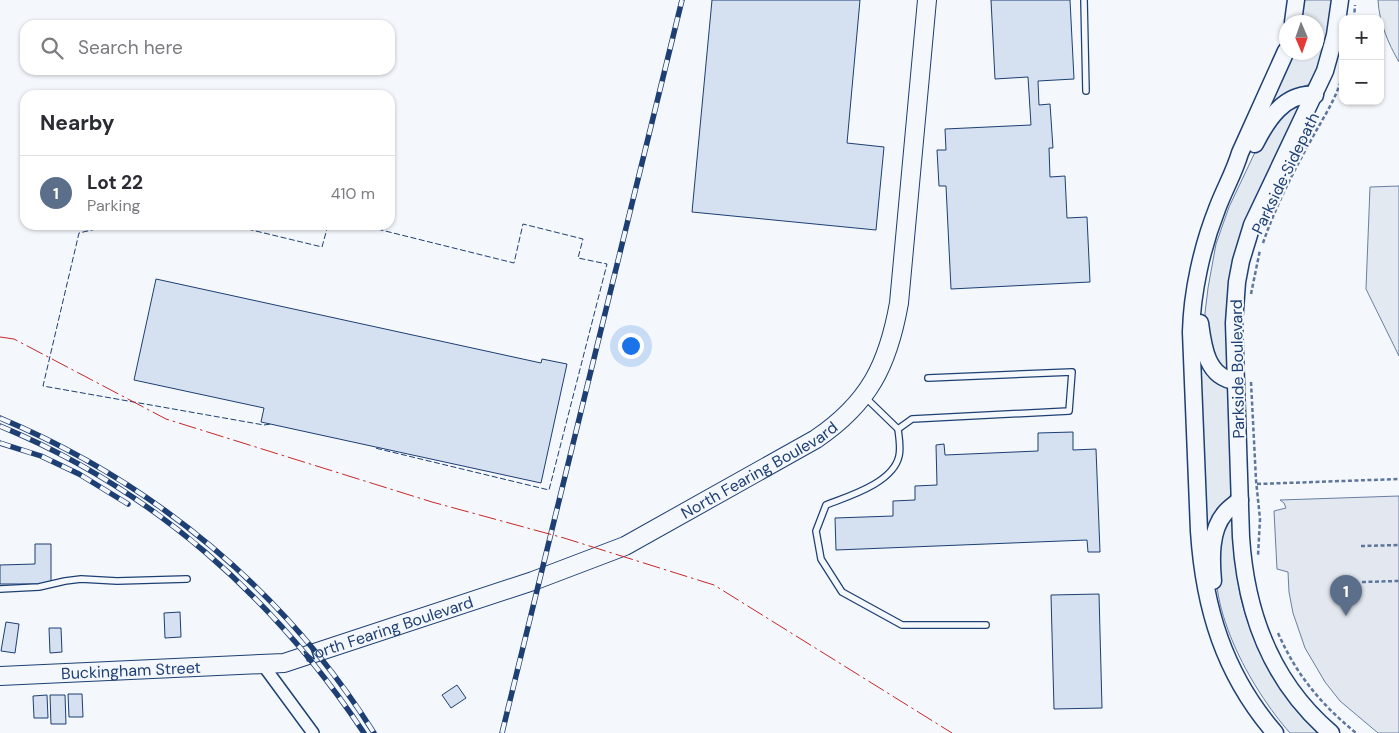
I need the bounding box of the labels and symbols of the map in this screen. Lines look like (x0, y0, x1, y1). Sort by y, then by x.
north arrow (1279, 15, 1324, 60)
street label: Parkside Sidepath (1247, 109, 1324, 237)
street label: Parkside Boulevard (1226, 299, 1249, 439)
your location (618, 333, 644, 359)
street label: North Fearing Boulevard (677, 417, 842, 524)
pin: 1 (1330, 575, 1362, 616)
street label: North Fearing Boulevard (301, 591, 476, 667)
street label: Buckingham Street (61, 657, 201, 684)

